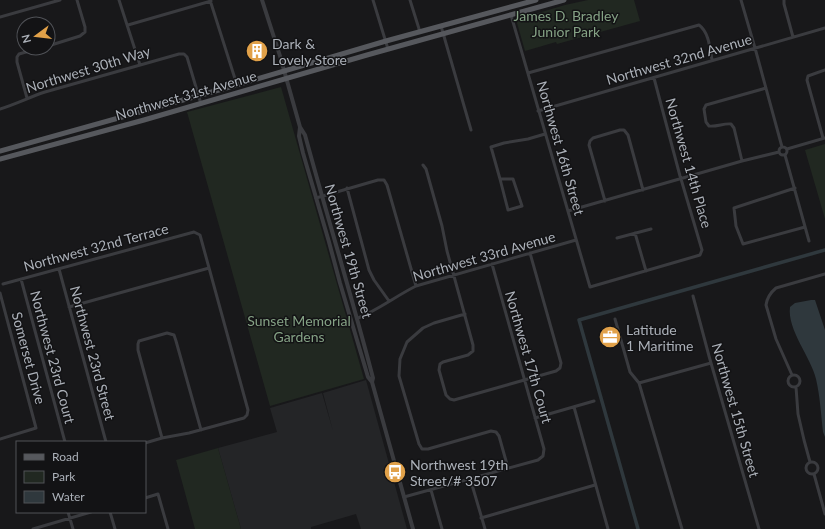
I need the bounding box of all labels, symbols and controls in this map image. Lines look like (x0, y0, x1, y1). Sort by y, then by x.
park label: James D. Bradley Junior Park (514, 7, 619, 40)
north arrow (16, 16, 56, 56)
street label: Northwest 32nd Avenue (604, 30, 754, 88)
text: N (18, 33, 33, 44)
place label: Dark & Lovely Store (272, 35, 347, 68)
building icon: Dark & Lovely Store (244, 38, 270, 64)
street label: Northwest 30th Way (24, 42, 153, 96)
street label: Northwest 31st Avenue (113, 67, 259, 123)
street label: Northwest 16th Street (534, 79, 588, 217)
street label: Northwest 14th Place (662, 96, 716, 230)
street label: Northwest 19th Street (322, 182, 376, 320)
street label: Northwest 32nd Terrace (22, 219, 170, 275)
street label: Northwest 33rd Avenue (411, 227, 557, 285)
street label: Northwest 23rd Street (67, 284, 119, 422)
street label: Northwest 23rd Court (27, 289, 79, 425)
street label: Northwest 17th Court (502, 289, 556, 425)
street label: Somerset Drive (9, 310, 49, 406)
park label: Sunset Memorial Gardens (247, 312, 351, 345)
place label: Latitude 1 Maritime (626, 321, 693, 354)
office icon: Latitude 1 Maritime (597, 324, 623, 350)
street label: Northwest 15th Street (709, 341, 763, 479)
legend (16, 441, 146, 513)
text: Road (52, 449, 79, 464)
place label: Northwest 19th Street/# 3507 (410, 456, 508, 489)
bus stop icon: Northwest 19th Street/# 3507 (382, 459, 408, 485)
text: Park (52, 469, 76, 484)
text: Water (52, 489, 85, 504)

